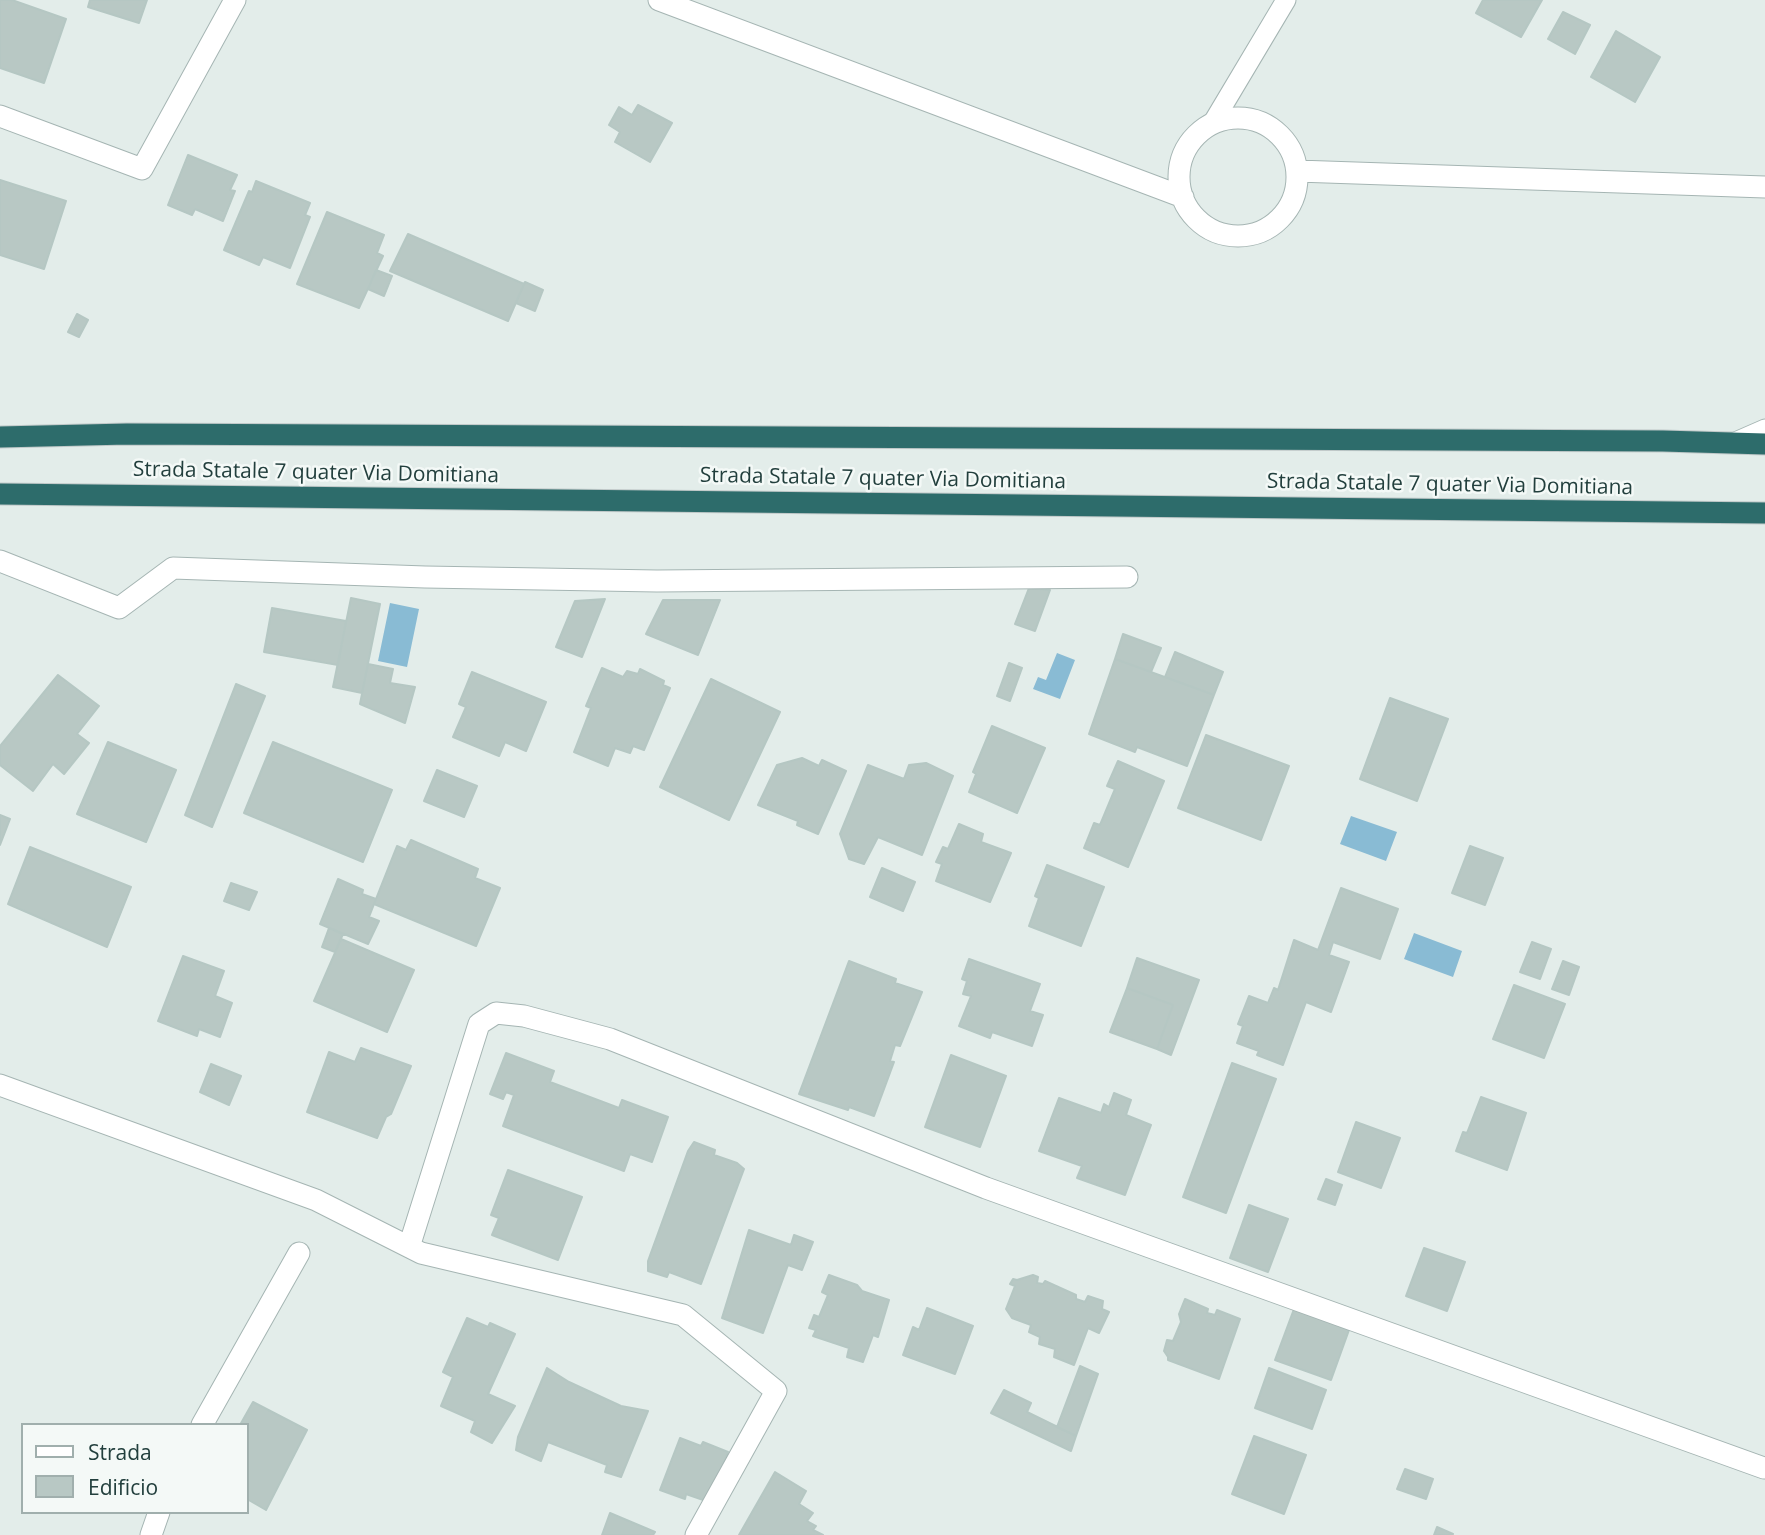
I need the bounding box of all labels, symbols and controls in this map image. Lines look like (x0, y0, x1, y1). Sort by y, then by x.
street label: Strada Statale 7 quater Via Domitiana (133, 457, 499, 489)
street label: Strada Statale 7 quater Via Domitiana (700, 463, 1066, 495)
street label: Strada Statale 7 quater Via Domitiana (1267, 469, 1633, 501)
legend (21, 1423, 248, 1514)
text: Strada (88, 1438, 152, 1466)
text: Edificio (88, 1473, 158, 1501)

